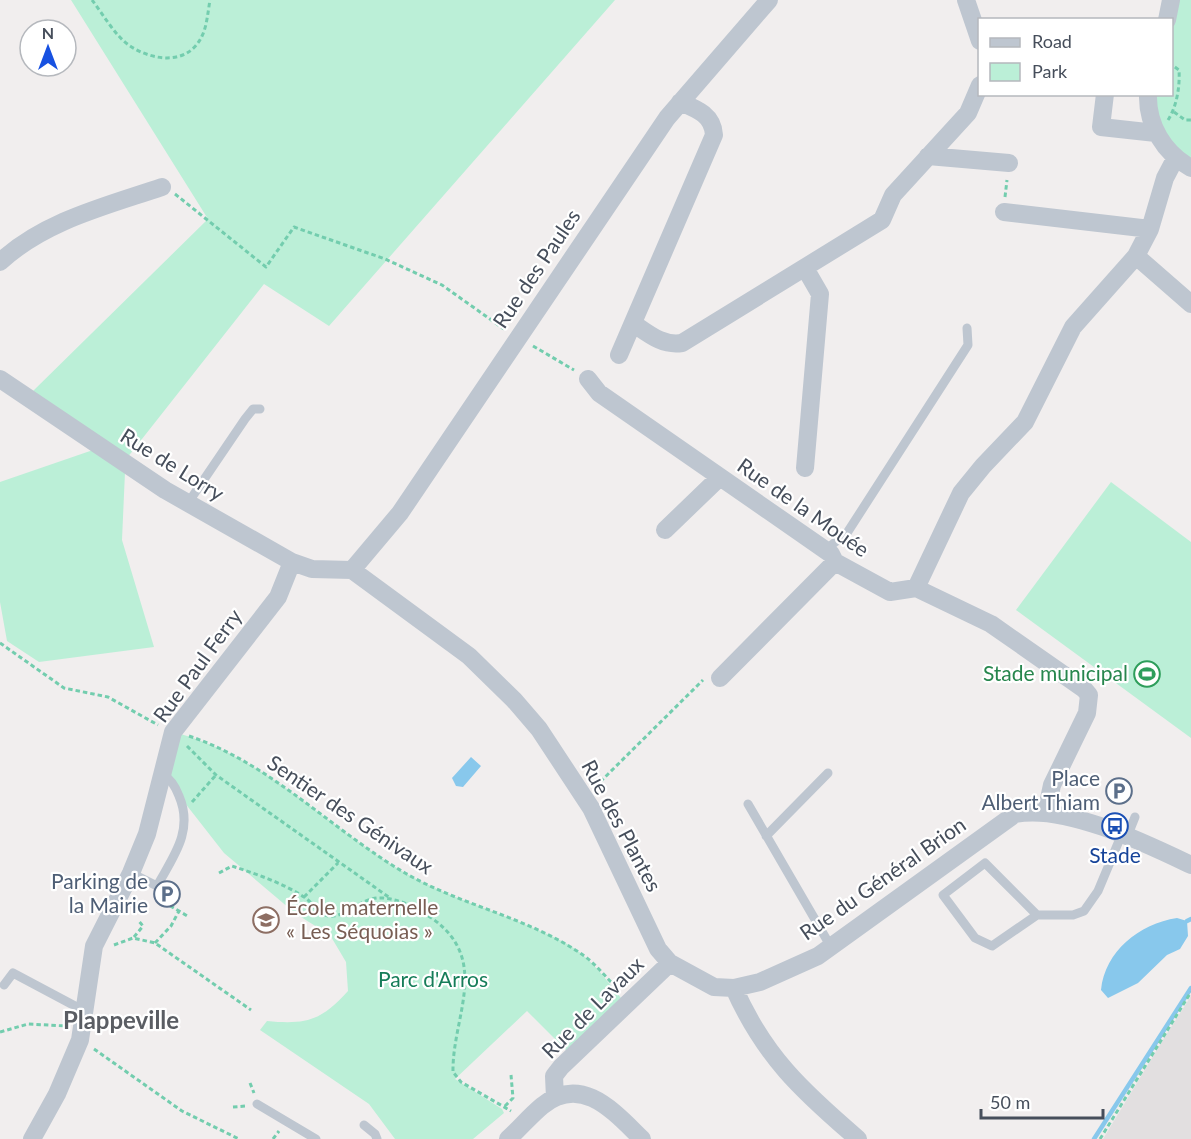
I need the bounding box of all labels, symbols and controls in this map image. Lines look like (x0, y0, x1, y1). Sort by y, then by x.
north arrow (18, 18, 78, 78)
legend (978, 18, 1173, 96)
text: N (42, 23, 54, 42)
text: Road (1032, 30, 1072, 52)
text: Park (1032, 60, 1068, 82)
street label: Rue des Paules (487, 204, 585, 332)
street label: Rue de Lorry (116, 422, 229, 505)
street label: Rue de la Mouée (733, 452, 874, 561)
street label: Rue Paul Ferry (147, 604, 246, 727)
sports icon: Stade municipal (1132, 659, 1162, 689)
place label: Stade municipal (983, 660, 1128, 685)
street label: Sentier des Génivaux (263, 749, 439, 879)
street label: Rue des Plantes (577, 755, 667, 895)
place label: Place Albert Thiam (981, 765, 1100, 814)
parking icon: Place Albert Thiam (1104, 776, 1134, 806)
street label: Rue du Général Brion (794, 811, 970, 944)
bus stop icon: Stade (1100, 811, 1130, 841)
place label: Stade (1089, 842, 1141, 867)
place label: Parking de la Mairie (51, 868, 148, 917)
parking icon: Parking de la Mairie (152, 879, 182, 909)
place label: École maternelle « Les Séquoias » (286, 894, 438, 943)
school or university icon: École maternelle « Les Séquoias » (251, 905, 281, 935)
street label: Rue de Lavaux (536, 951, 648, 1063)
park label: Parc d'Arros (378, 966, 488, 991)
district label: Plappeville (63, 1005, 179, 1034)
scale bar (981, 1082, 1102, 1120)
text: 50 m (990, 1091, 1030, 1113)

